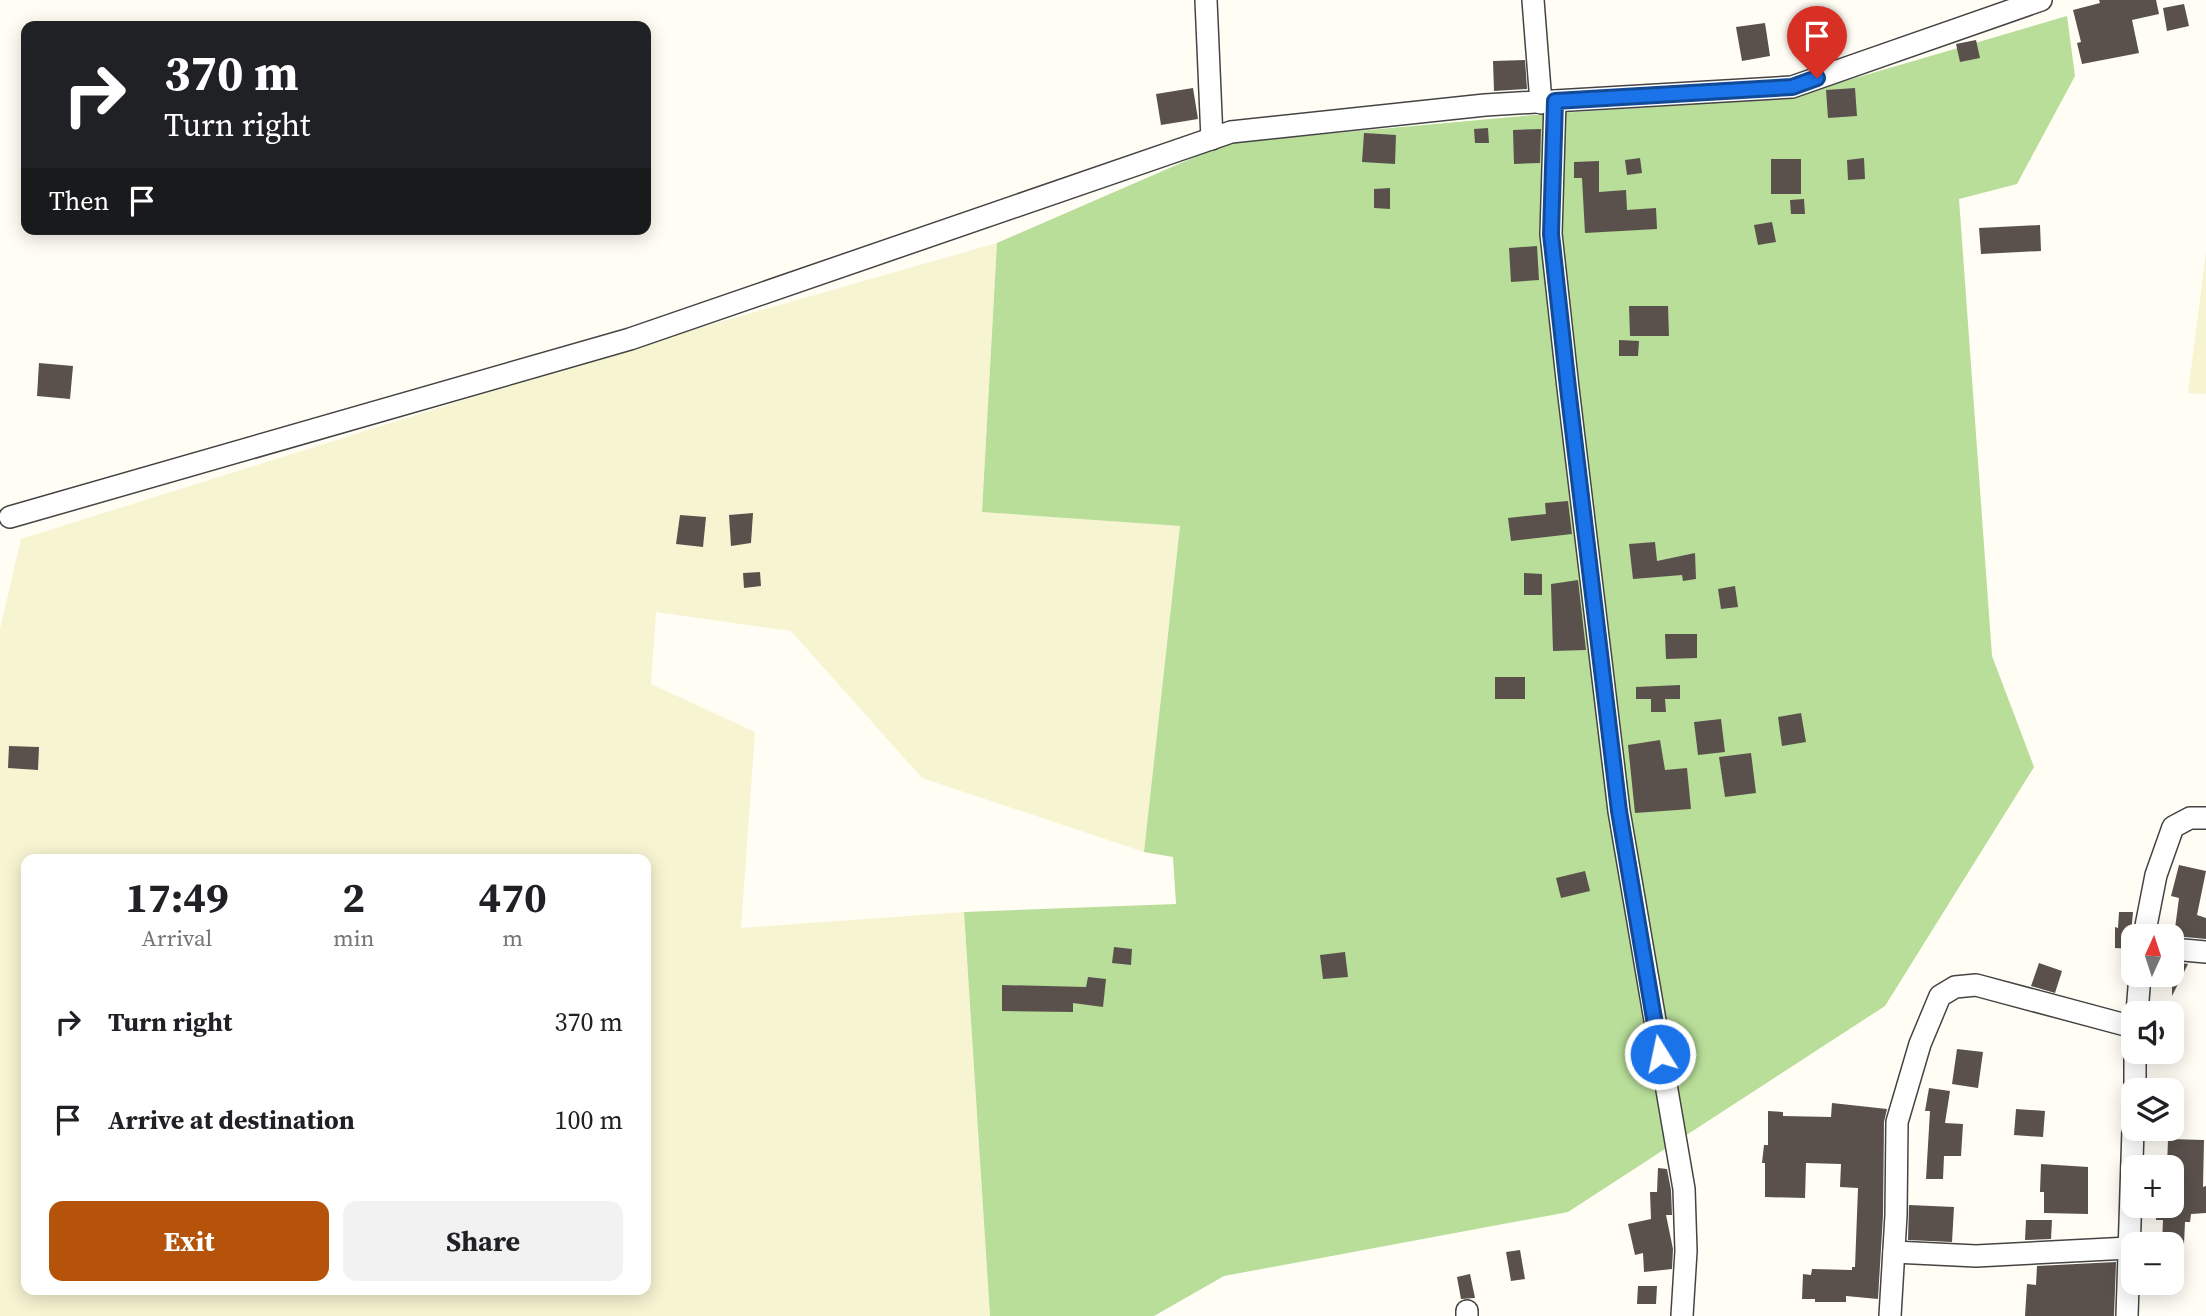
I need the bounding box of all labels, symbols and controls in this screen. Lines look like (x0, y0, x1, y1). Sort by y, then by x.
pin (1787, 6, 1847, 78)
icon: arrive (1798, 17, 1836, 55)
text: 370 m (164, 39, 299, 106)
icon: right (49, 49, 140, 140)
text: Turn right (164, 103, 310, 147)
icon: arrive (123, 182, 161, 220)
text: Then (49, 183, 109, 219)
text: 17:49 (125, 868, 229, 926)
text: 2 (342, 868, 365, 926)
text: 470 (479, 868, 547, 926)
text: Arrival (141, 922, 212, 954)
text: min (333, 922, 374, 954)
text: m (502, 922, 523, 954)
north arrow (2121, 924, 2184, 987)
map controls (2121, 924, 2184, 1295)
button: sound (2121, 1001, 2184, 1064)
icon: right (49, 1003, 87, 1041)
text: Turn right (108, 1004, 232, 1040)
text: 370 m (555, 1004, 623, 1040)
position arrow (1623, 1017, 1697, 1091)
button: layers (2121, 1078, 2184, 1141)
icon: arrive (49, 1101, 87, 1139)
text: Arrive at destination (108, 1102, 355, 1138)
text: 100 m (555, 1102, 623, 1138)
button: + (2121, 1155, 2184, 1218)
button: Exit (49, 1201, 329, 1281)
button: Share (343, 1201, 623, 1281)
button: − (2121, 1232, 2184, 1295)

